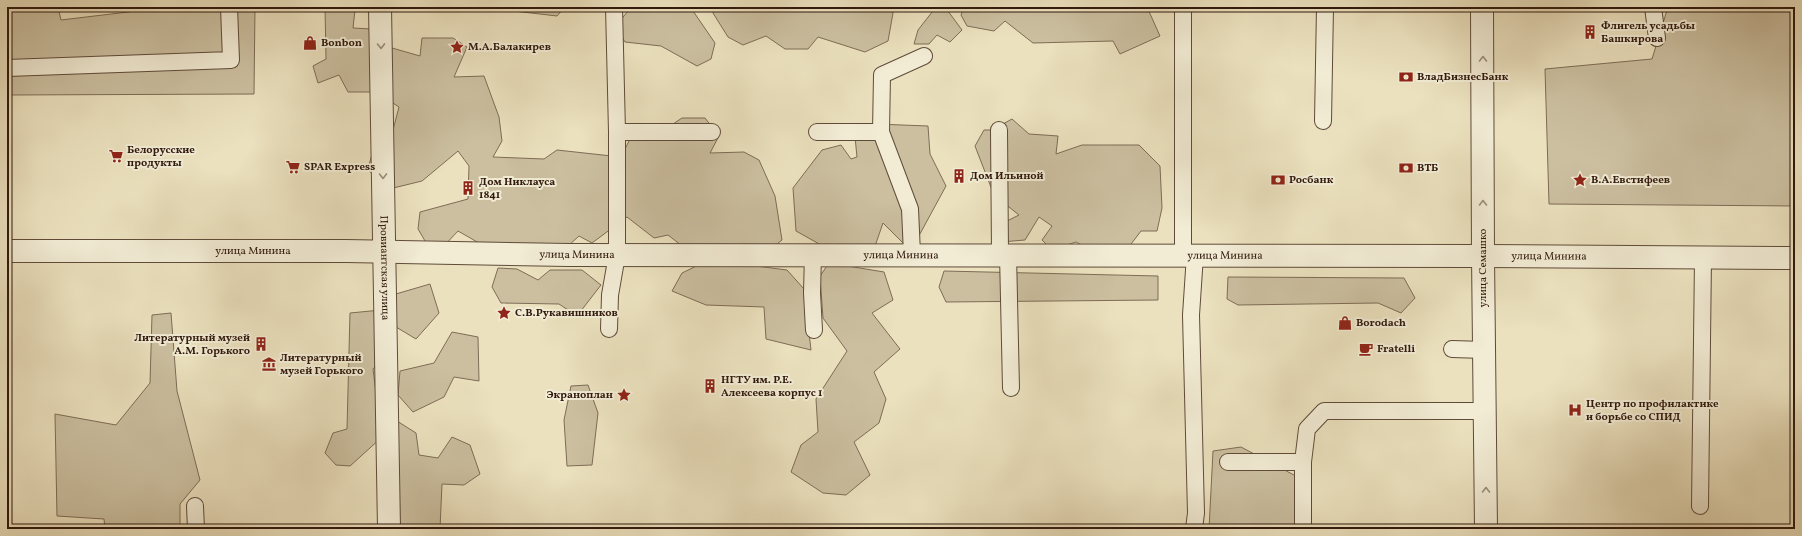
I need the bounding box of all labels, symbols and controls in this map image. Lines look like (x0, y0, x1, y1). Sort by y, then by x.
place label: Флигель усадьбы Башкирова (1601, 19, 1695, 47)
building icon: Флигель усадьбы Башкирова (1582, 24, 1598, 40)
shop icon: Bonbon (302, 35, 318, 51)
place label: Bonbon (321, 36, 362, 51)
place icon: М.А.Балакирев (449, 39, 465, 55)
place label: М.А.Балакирев (468, 40, 551, 55)
one-way arrow (377, 43, 385, 49)
one-way arrow (1479, 56, 1487, 62)
bank icon: ВладБизнесБанк (1398, 69, 1414, 85)
place label: ВладБизнесБанк (1417, 70, 1509, 85)
place label: Белорусские продукты (127, 143, 195, 171)
supermarket icon: Белорусские продукты (108, 148, 124, 164)
supermarket icon: SPAR Express (285, 159, 301, 175)
place label: SPAR Express (304, 160, 375, 175)
bank icon: ВТБ (1398, 160, 1414, 176)
place label: ВТБ (1417, 161, 1438, 176)
building icon: Дом Ильиной (951, 168, 967, 184)
place label: Дом Ильиной (970, 169, 1044, 184)
bank icon: Росбанк (1270, 172, 1286, 188)
place icon: В.А.Евстифеев (1572, 172, 1588, 188)
one-way arrow (379, 173, 387, 179)
place label: Росбанк (1289, 173, 1334, 188)
place label: В.А.Евстифеев (1591, 173, 1670, 188)
place label: Дом Никлауса 1841 (479, 175, 555, 203)
building icon: Дом Никлауса 1841 (460, 180, 476, 196)
one-way arrow (1479, 200, 1487, 206)
street label: Провиантская улица (376, 215, 393, 321)
street label: улица Семашко (1476, 228, 1491, 307)
street label: улица Минина (215, 244, 291, 259)
street label: улица Минина (539, 247, 615, 263)
street label: улица Минина (863, 248, 939, 263)
street label: улица Минина (1187, 248, 1263, 263)
street label: улица Минина (1511, 249, 1587, 264)
place icon: С.В.Рукавишников (496, 305, 512, 321)
place label: С.В.Рукавишников (515, 306, 618, 321)
shop icon: Borodach (1337, 315, 1353, 331)
place label: Borodach (1356, 316, 1406, 331)
place label: Литературный музей А.М. Горького (134, 331, 250, 359)
building icon: Литературный музей А.М. Горького (253, 336, 269, 352)
cafe icon: Fratelli (1358, 341, 1374, 357)
place label: Fratelli (1377, 342, 1415, 357)
place label: Литературный музей Горького (280, 351, 363, 379)
museum icon: Литературный музей Горького (261, 356, 277, 372)
place label: НГТУ им. Р.Е. Алексеева корпус 1 (721, 373, 822, 401)
building icon: НГТУ им. Р.Е. Алексеева корпус 1 (702, 378, 718, 394)
place icon: Экраноплан (616, 387, 632, 403)
place label: Экраноплан (546, 388, 613, 403)
place label: Центр по профилактике и борьбе со СПИД (1586, 397, 1719, 425)
hospital icon: Центр по профилактике и борьбе со СПИД (1567, 402, 1583, 418)
one-way arrow (1482, 487, 1490, 493)

